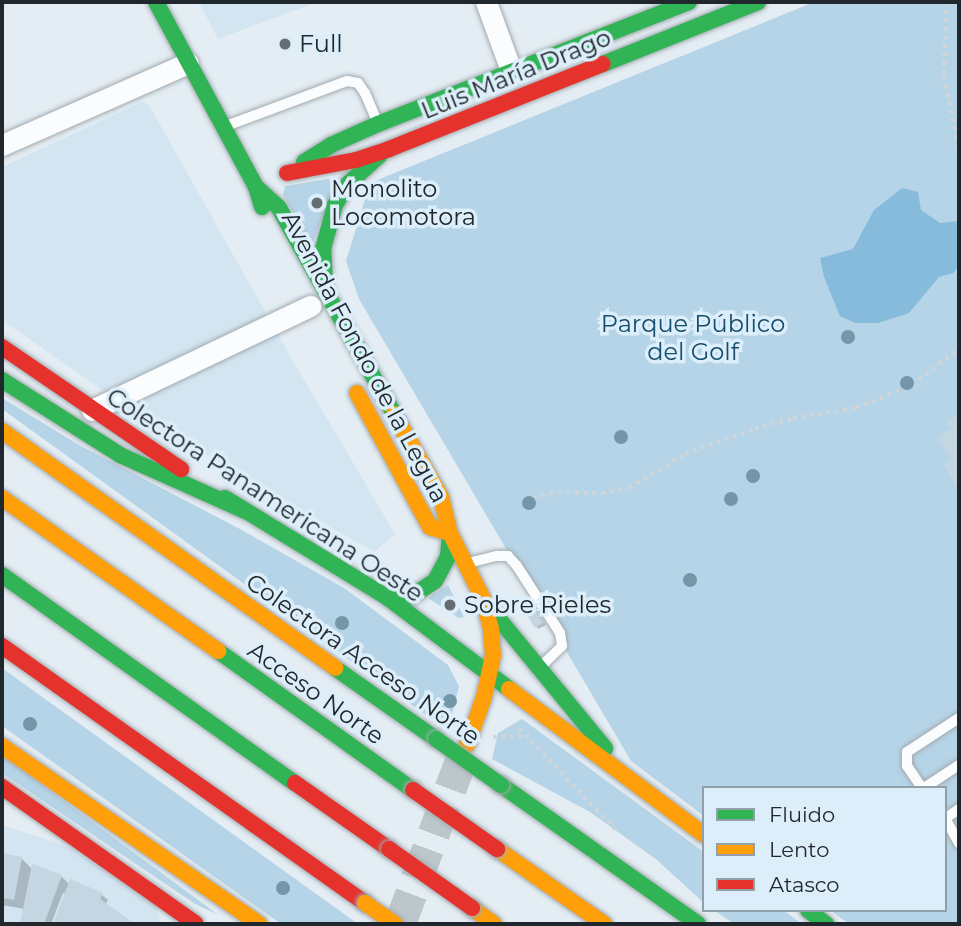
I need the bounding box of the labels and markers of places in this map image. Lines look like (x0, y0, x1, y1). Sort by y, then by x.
place label: Full (299, 30, 343, 58)
marker: Full (277, 36, 293, 52)
place label: Monolito Locomotora (331, 175, 476, 231)
marker: Monolito Locomotora (309, 195, 325, 211)
place label: Sobre Rieles (464, 591, 611, 619)
marker: Sobre Rieles (442, 597, 458, 613)

